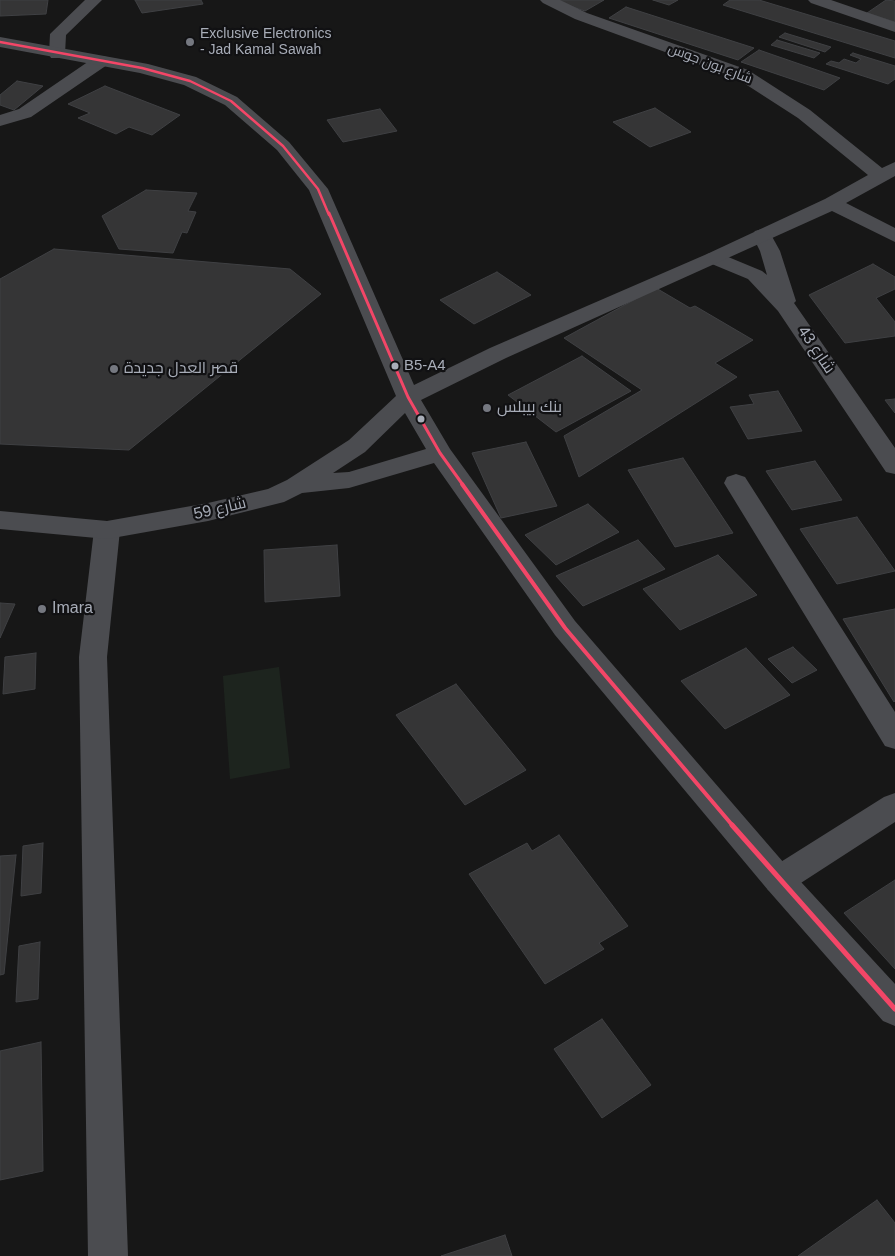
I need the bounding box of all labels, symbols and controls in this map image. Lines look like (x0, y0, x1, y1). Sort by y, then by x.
place label: Exclusive Electronics - Jad Kamal Sawah (200, 26, 331, 58)
marker: Exclusive Electronics - Jad Kamal Sawah (184, 36, 196, 48)
street label: شارع بون جوس (666, 40, 754, 88)
street label: شارع 43 (793, 323, 839, 377)
place label: B5-A4 (404, 357, 446, 375)
place label: قصر العدل جديدة (124, 359, 238, 379)
marker: B5-A4 (390, 361, 400, 371)
marker: قصر العدل جديدة (108, 363, 120, 375)
place label: بنك بيبلس (497, 398, 562, 418)
marker: بنك بيبلس (481, 402, 493, 414)
unlabelled marker (416, 414, 426, 424)
street label: شارع 59 (192, 494, 248, 524)
place label: Imara (52, 599, 93, 619)
marker: Imara (36, 603, 48, 615)

